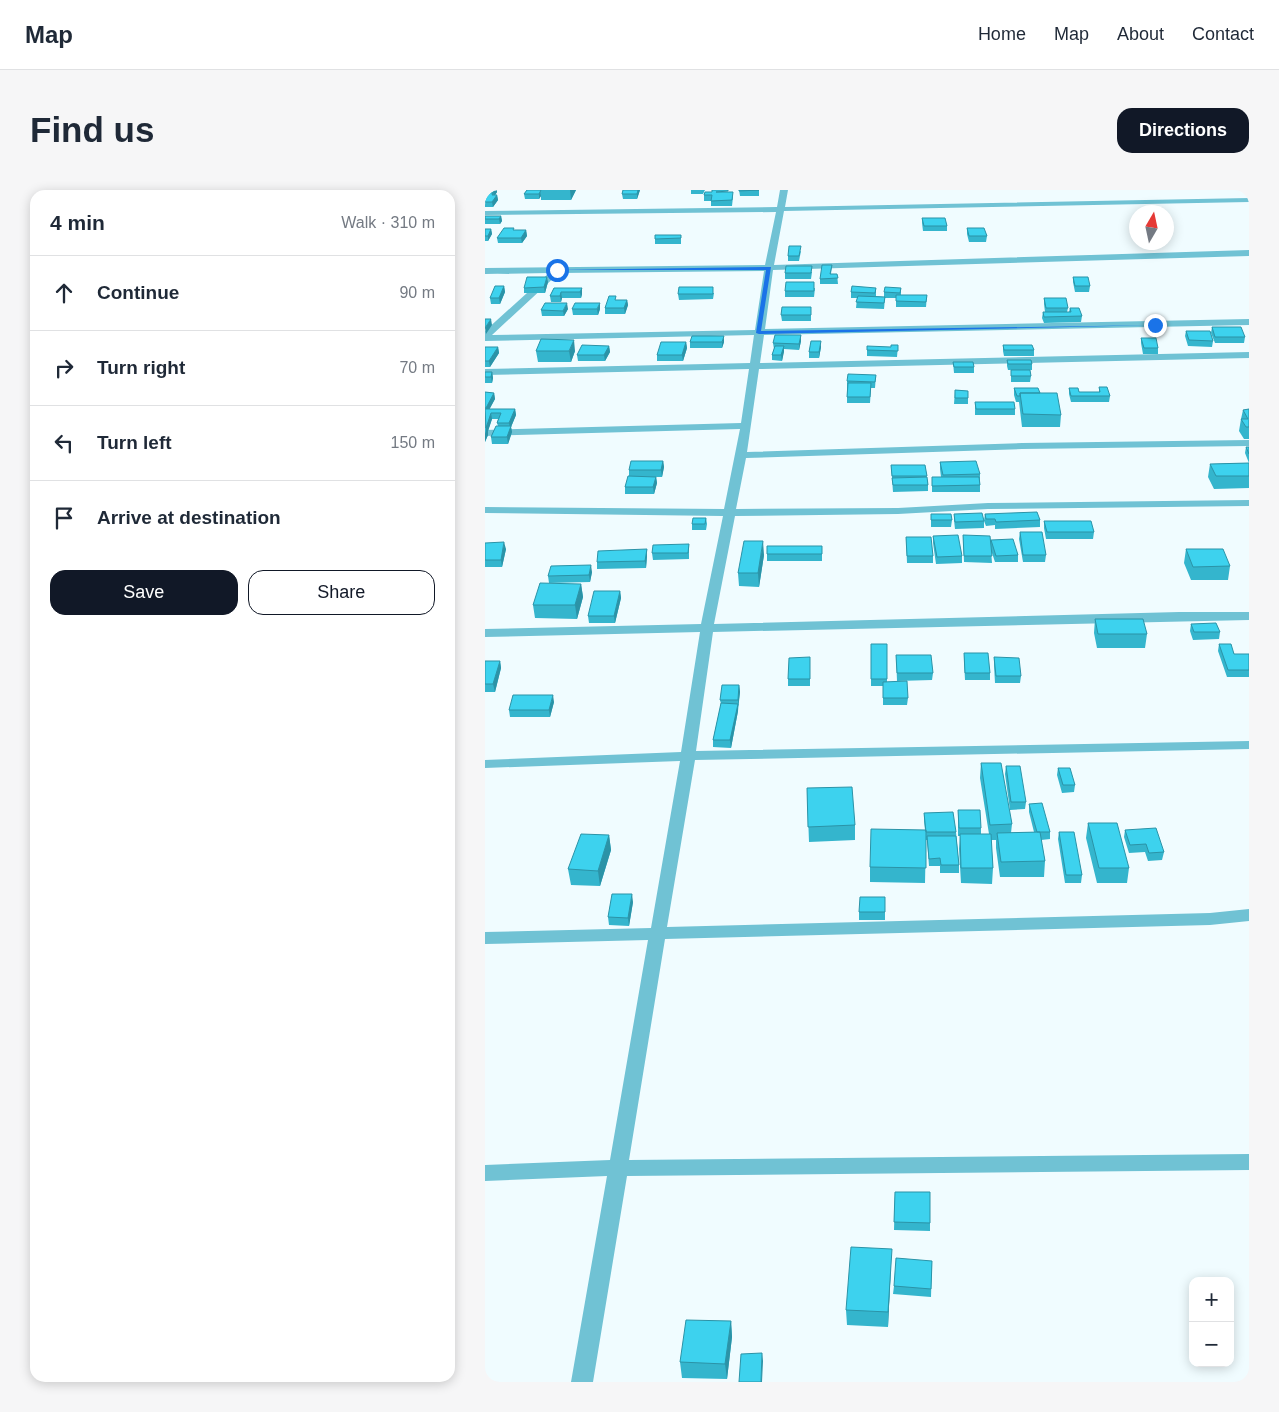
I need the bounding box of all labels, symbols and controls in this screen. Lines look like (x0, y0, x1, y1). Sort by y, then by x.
text: Map (25, 21, 73, 48)
text: Home (978, 24, 1026, 44)
text: Map (1054, 24, 1089, 44)
text: About (1117, 24, 1164, 44)
text: Contact (1192, 24, 1254, 44)
button: Directions (1117, 108, 1249, 153)
text: Find us (30, 110, 154, 149)
north arrow (1129, 205, 1174, 250)
text: 4 min (50, 211, 105, 234)
text: Walk · 310 m (341, 214, 435, 231)
route start (546, 259, 569, 282)
icon: ahead (50, 279, 78, 307)
text: Continue (97, 282, 179, 303)
text: 90 m (399, 284, 435, 301)
route end (1144, 314, 1167, 337)
icon: right (50, 354, 78, 382)
text: Turn right (97, 357, 185, 378)
text: 70 m (399, 359, 435, 376)
icon: left (50, 429, 78, 457)
text: Turn left (97, 432, 172, 453)
text: 150 m (391, 434, 435, 451)
icon: arrive (50, 504, 78, 532)
text: Arrive at destination (97, 507, 281, 528)
button: Save (50, 570, 238, 615)
button: Share (248, 570, 435, 615)
map controls (1189, 1277, 1234, 1367)
button: + (1189, 1277, 1234, 1322)
button: − (1189, 1322, 1234, 1367)

